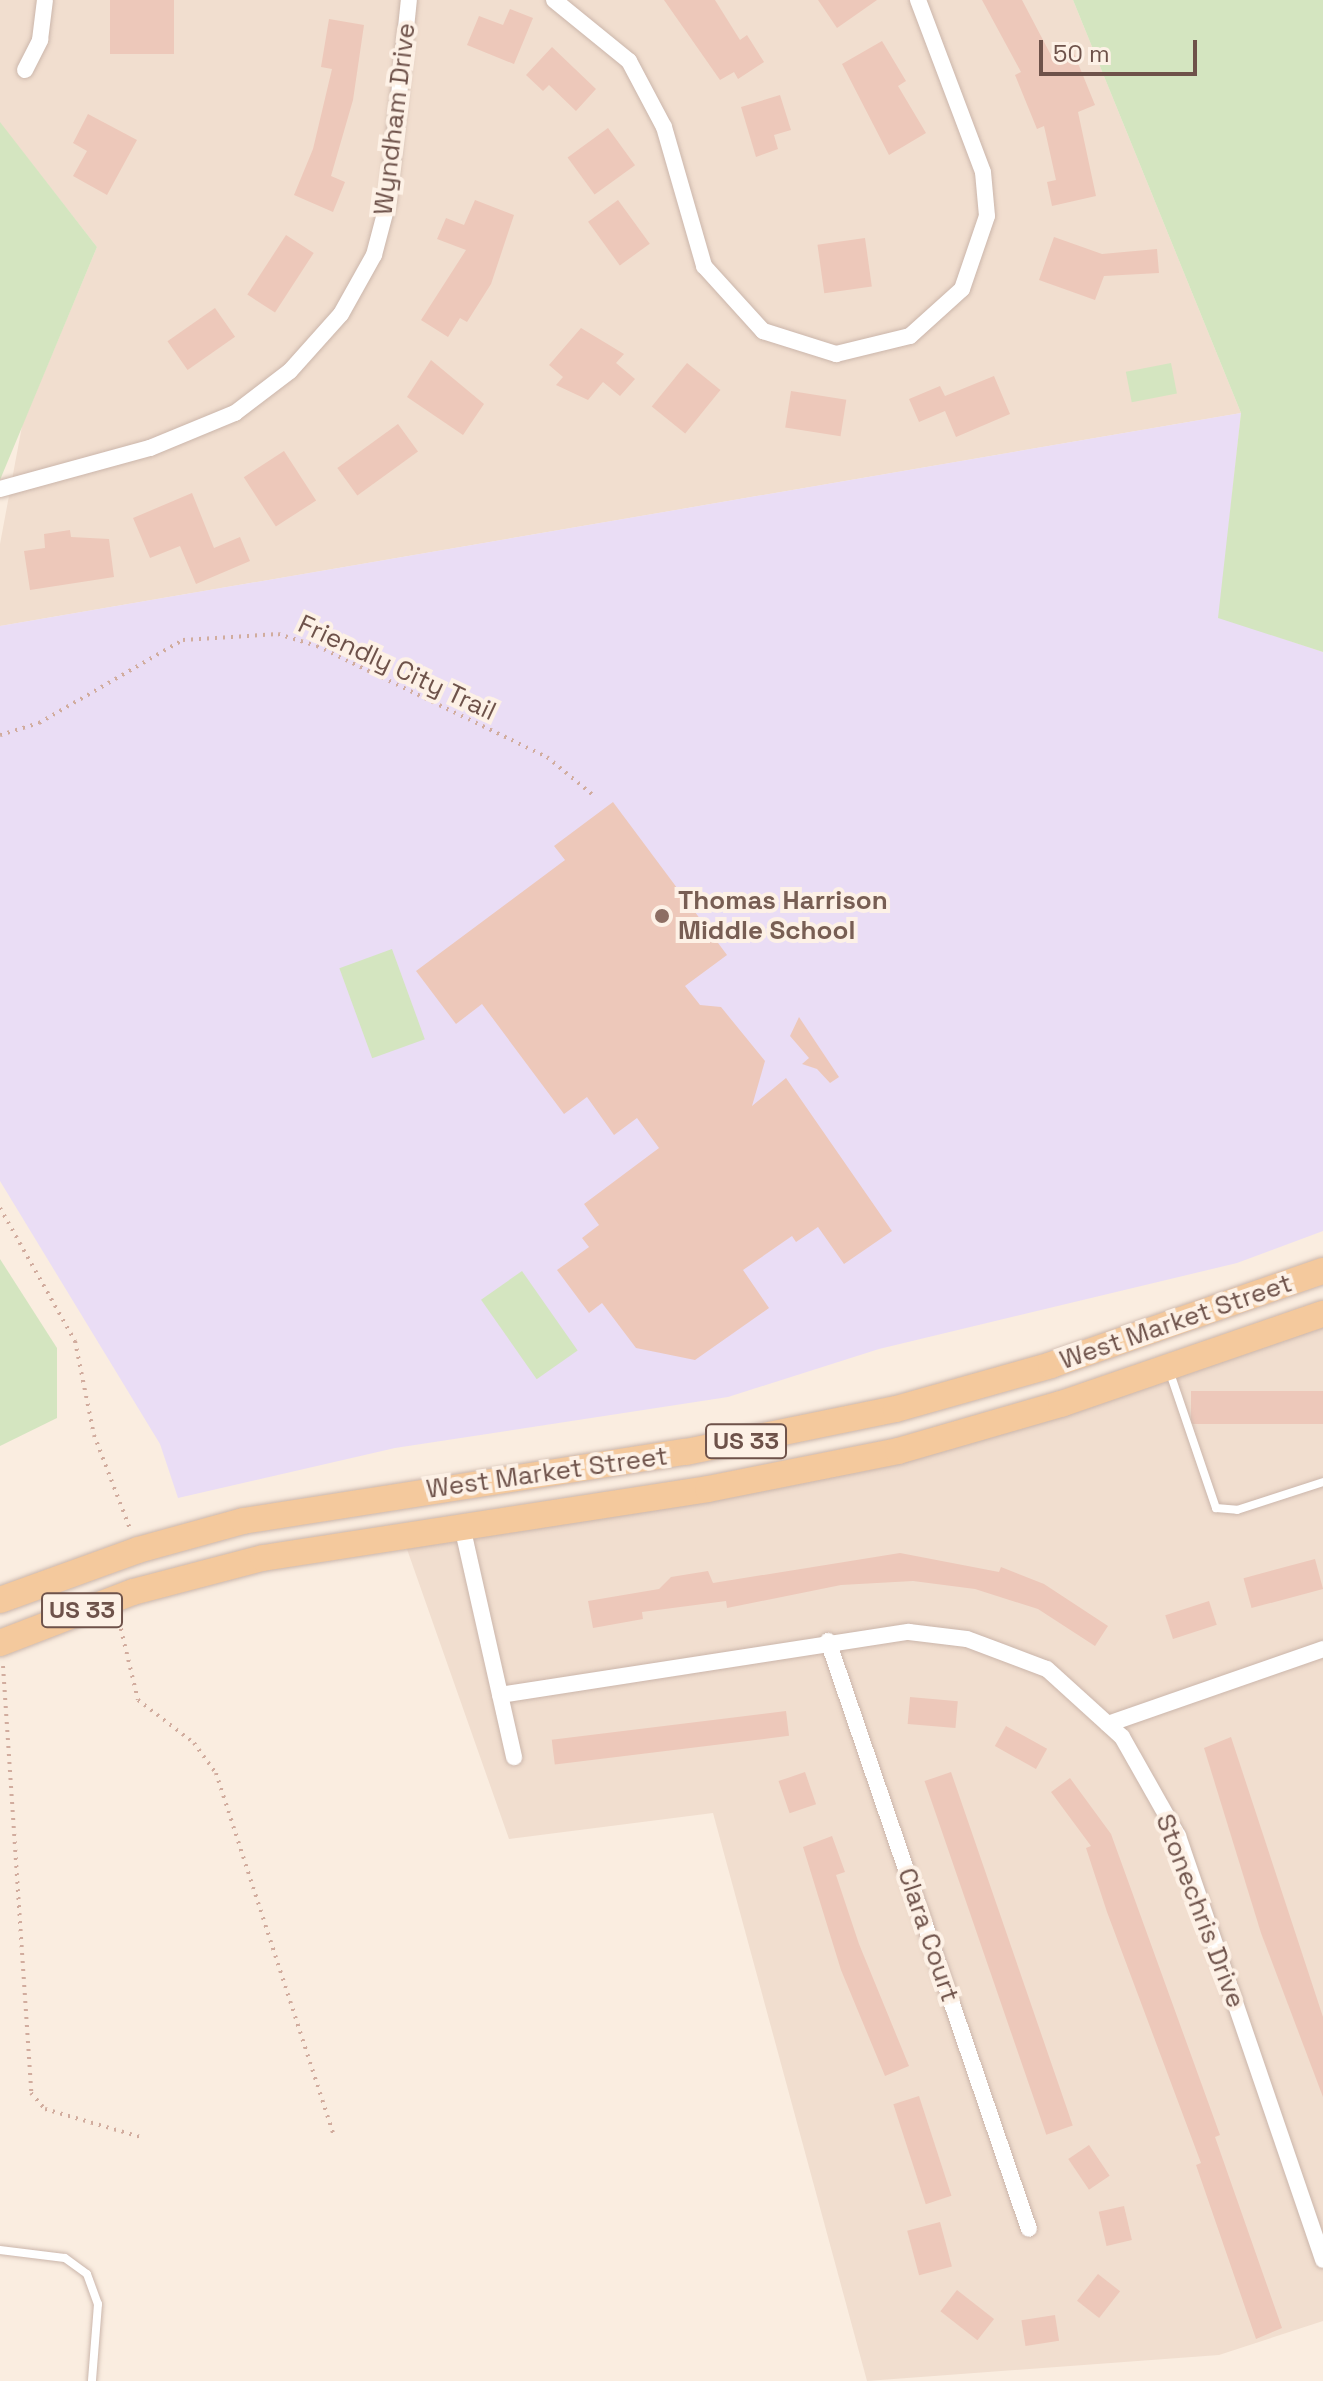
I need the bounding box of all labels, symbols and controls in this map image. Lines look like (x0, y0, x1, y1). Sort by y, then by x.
street label: Wyndham Drive (368, 21, 422, 217)
scale bar (1043, 24, 1201, 74)
text: 50 m (1053, 38, 1110, 69)
street label: Friendly City Trail (293, 608, 501, 728)
place label: Thomas Harrison Middle School (678, 885, 888, 946)
marker: Thomas Harrison Middle School (653, 907, 671, 925)
street label: West Market Street (1056, 1268, 1296, 1376)
road number: US 33 (704, 1421, 788, 1461)
street label: West Market Street (424, 1441, 670, 1505)
road number: US 33 (40, 1590, 124, 1630)
street label: Stonechris Drive (1149, 1810, 1251, 2012)
street label: Clara Court (891, 1864, 965, 2006)

